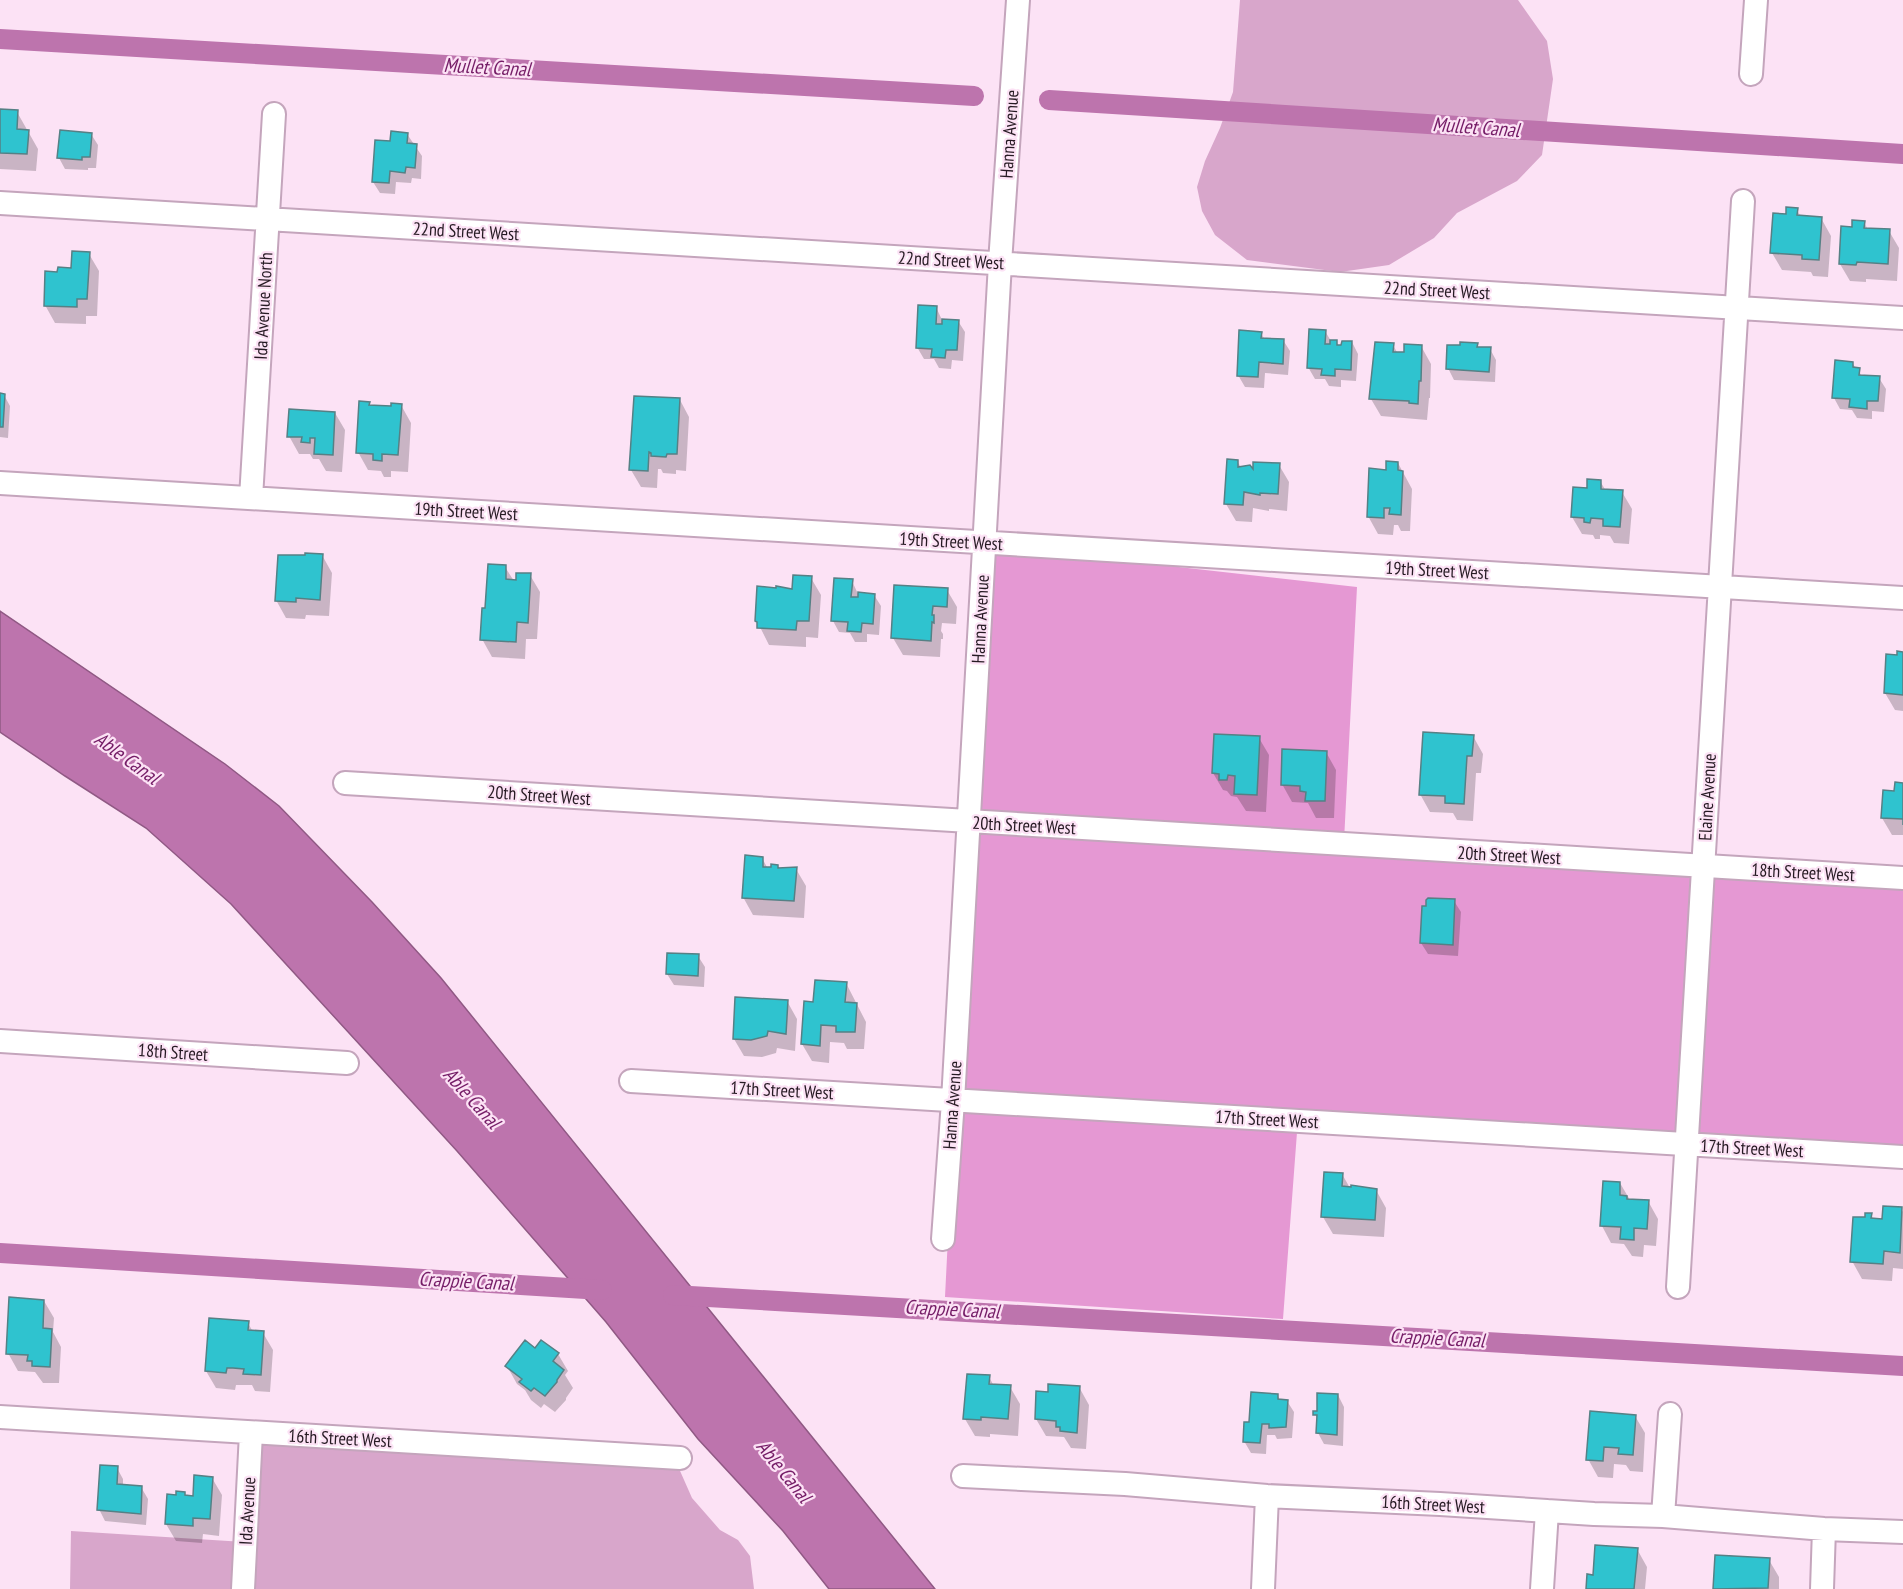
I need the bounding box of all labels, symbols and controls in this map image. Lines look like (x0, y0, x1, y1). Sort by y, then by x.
water label: Mullet Canal (443, 52, 533, 82)
street label: Hanna Avenue (994, 89, 1024, 179)
water label: Mullet Canal (1432, 111, 1523, 143)
street label: 22nd Street West (412, 217, 520, 245)
street label: 22nd Street West (897, 246, 1005, 274)
street label: Ida Avenue North (249, 252, 277, 360)
street label: 22nd Street West (1383, 276, 1491, 304)
street label: 19th Street West (414, 497, 518, 525)
street label: 19th Street West (899, 527, 1003, 555)
street label: 19th Street West (1385, 556, 1489, 584)
street label: Hanna Avenue (966, 574, 994, 664)
water label: Able Canal (90, 726, 166, 792)
street label: Elaine Avenue (1693, 753, 1721, 841)
street label: 20th Street West (487, 780, 592, 810)
street label: 20th Street West (972, 811, 1076, 839)
street label: 20th Street West (1457, 841, 1561, 869)
street label: 18th Street West (1751, 858, 1855, 886)
street label: 18th Street (137, 1038, 209, 1066)
street label: Hanna Avenue (937, 1060, 967, 1150)
water label: Able Canal (438, 1062, 508, 1136)
street label: 17th Street West (730, 1076, 834, 1104)
street label: 17th Street West (1215, 1105, 1319, 1133)
street label: 17th Street West (1700, 1134, 1804, 1162)
water label: Crappie Canal (418, 1266, 516, 1297)
water label: Crappie Canal (904, 1294, 1002, 1325)
water label: Crappie Canal (1389, 1323, 1487, 1354)
street label: 16th Street West (288, 1424, 392, 1452)
water label: Able Canal (751, 1434, 819, 1510)
street label: Ida Avenue (234, 1476, 260, 1546)
street label: 16th Street West (1381, 1490, 1485, 1518)

